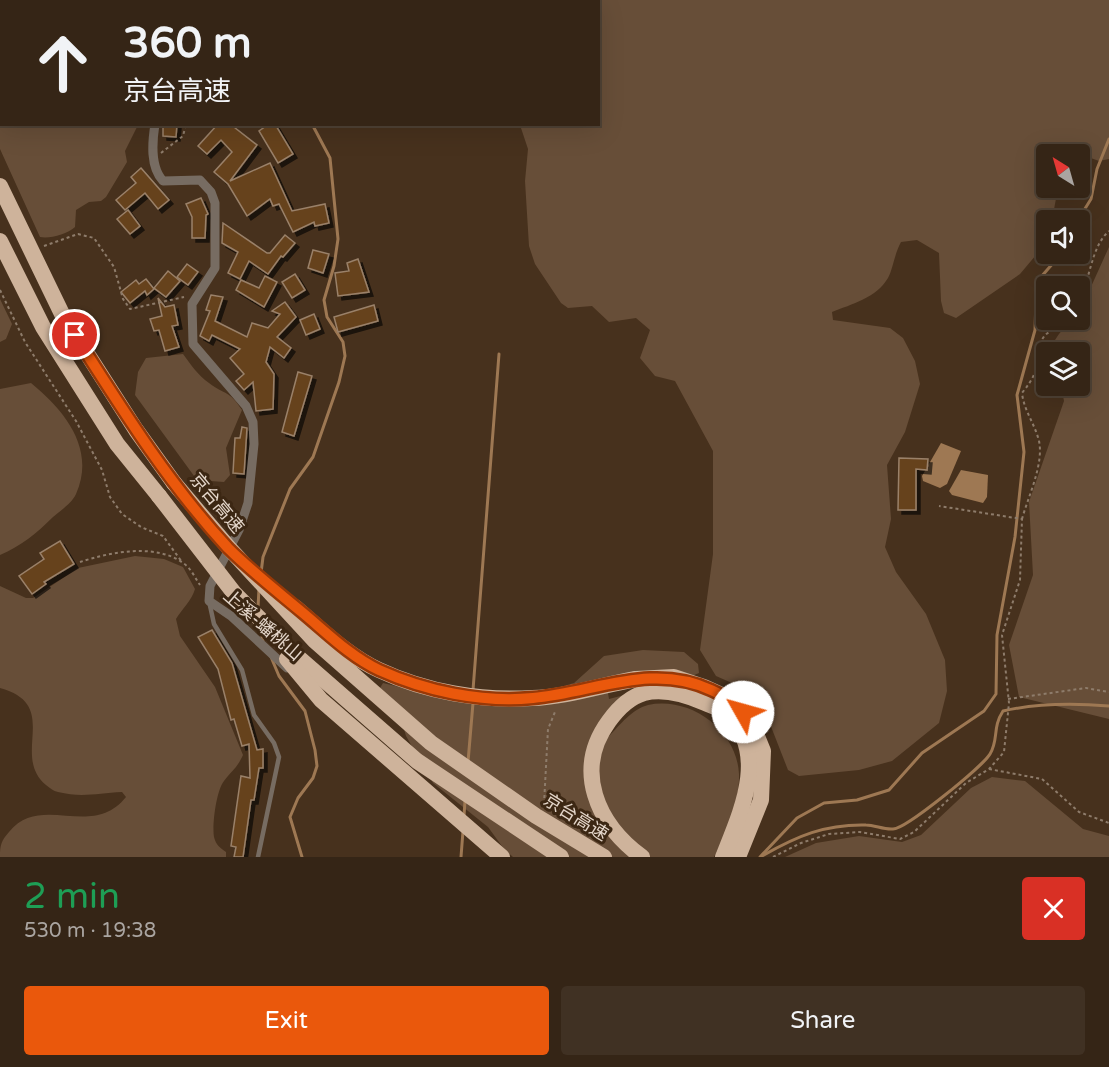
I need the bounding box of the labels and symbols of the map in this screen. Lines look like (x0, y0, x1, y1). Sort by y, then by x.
north arrow (1036, 144, 1090, 198)
pin (49, 309, 100, 360)
street label: 京台高速 (185, 468, 249, 538)
street label: 上溪-蟠桃山 (219, 585, 307, 665)
position arrow (711, 680, 775, 744)
street label: 京台高速 (540, 789, 612, 845)

